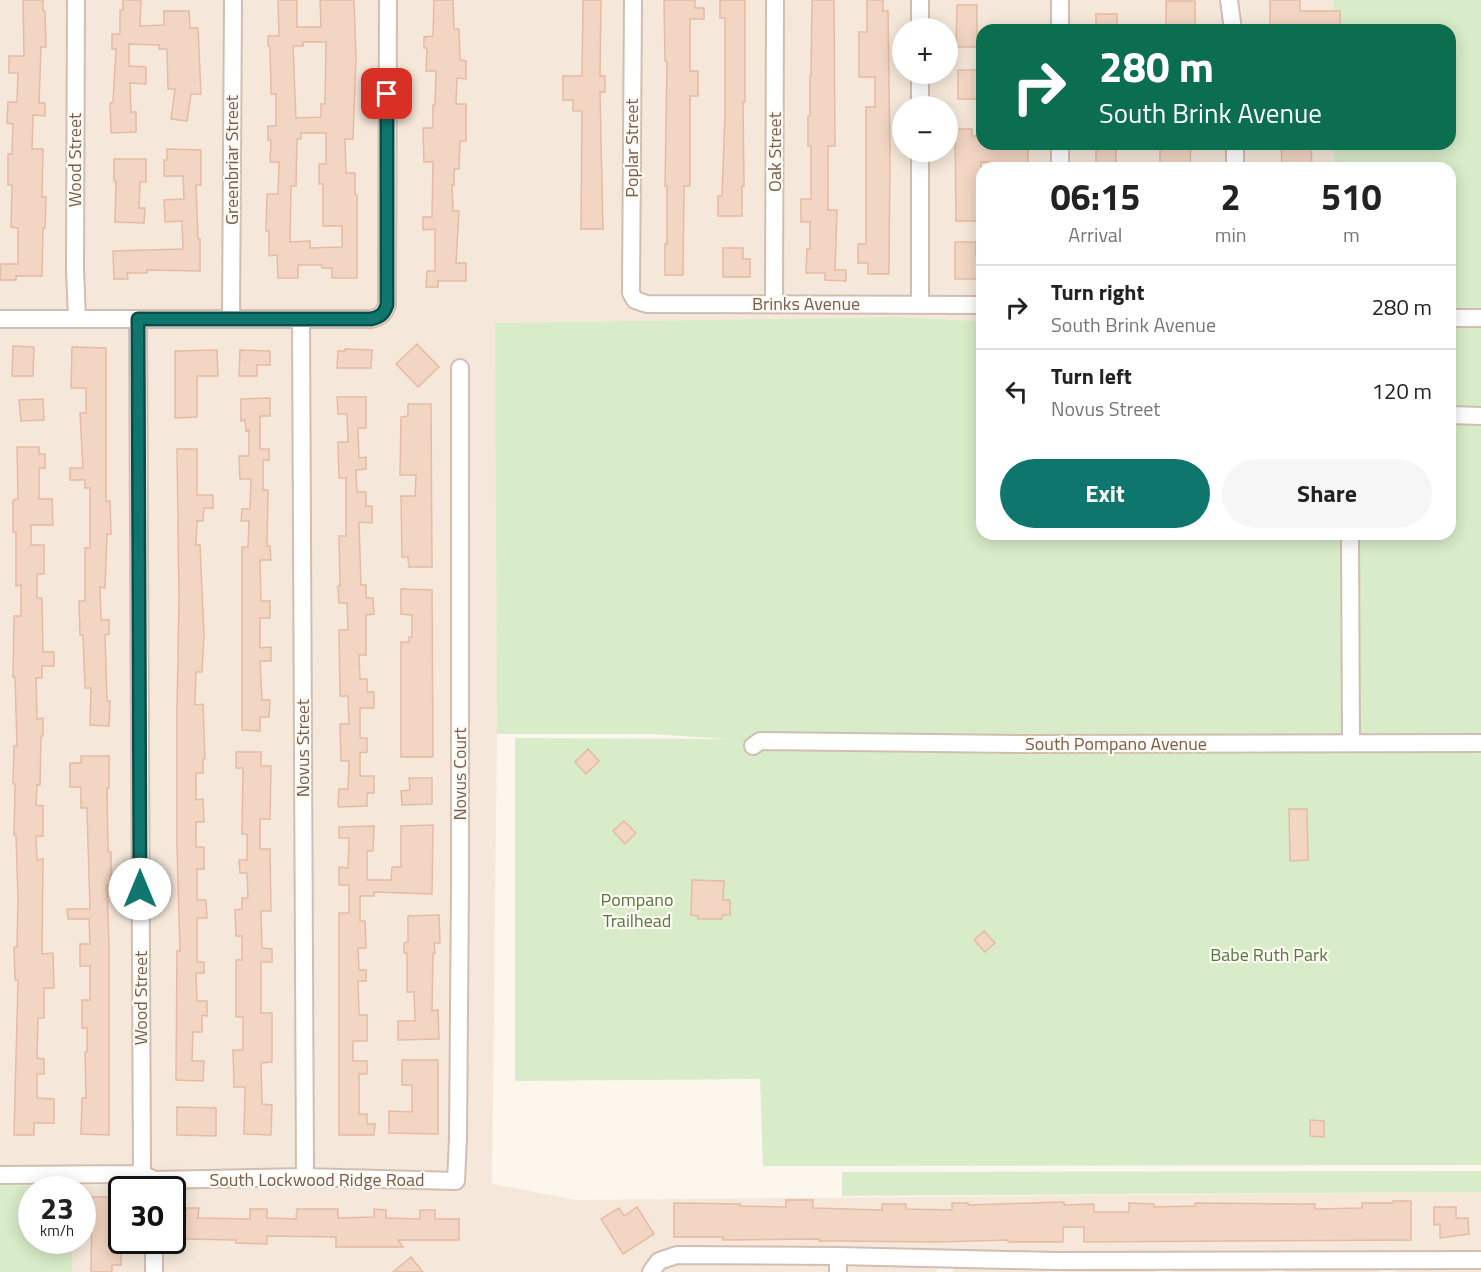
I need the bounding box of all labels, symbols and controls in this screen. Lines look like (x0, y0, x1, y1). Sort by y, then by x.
map controls (892, 18, 958, 162)
button: + (892, 18, 958, 84)
text: 280 m (1099, 34, 1214, 98)
icon: right (1000, 48, 1078, 126)
pin (361, 68, 412, 119)
icon: arrive (370, 77, 403, 110)
text: South Brink Avenue (1099, 92, 1322, 133)
street label: Greenbriar Street (218, 94, 245, 225)
button: − (892, 96, 958, 162)
street label: Poplar Street (618, 98, 645, 198)
street label: Oak Street (761, 111, 788, 192)
street label: Wood Street (61, 112, 88, 207)
text: 06:15 (1050, 169, 1140, 224)
text: 2 (1221, 169, 1241, 224)
text: 510 (1321, 169, 1382, 224)
text: Arrival (1068, 219, 1123, 250)
text: min (1215, 219, 1247, 250)
text: m (1343, 219, 1360, 250)
text: Turn right (1051, 275, 1145, 309)
street label: Brinks Avenue (752, 290, 860, 317)
text: 280 m (1372, 290, 1432, 324)
icon: right (1000, 291, 1033, 324)
text: South Brink Avenue (1051, 309, 1216, 340)
text: Turn left (1051, 359, 1132, 393)
text: 120 m (1372, 374, 1432, 408)
icon: left (1000, 375, 1033, 408)
text: Novus Street (1051, 393, 1160, 424)
button: Exit (1000, 459, 1210, 528)
button: Share (1222, 459, 1432, 528)
street label: Novus Street (289, 698, 316, 797)
street label: Novus Court (446, 727, 473, 821)
street label: South Pompano Avenue (1025, 730, 1207, 757)
position arrow (108, 857, 172, 921)
park label: Pompano Trailhead (601, 886, 673, 934)
park label: Babe Ruth Park (1210, 941, 1328, 968)
street label: Wood Street (127, 950, 154, 1045)
street label: South Lockwood Ridge Road (209, 1166, 425, 1193)
speed limit sign: 30 (108, 1176, 186, 1254)
text: 23 (40, 1185, 74, 1231)
text: km/h (40, 1219, 74, 1242)

